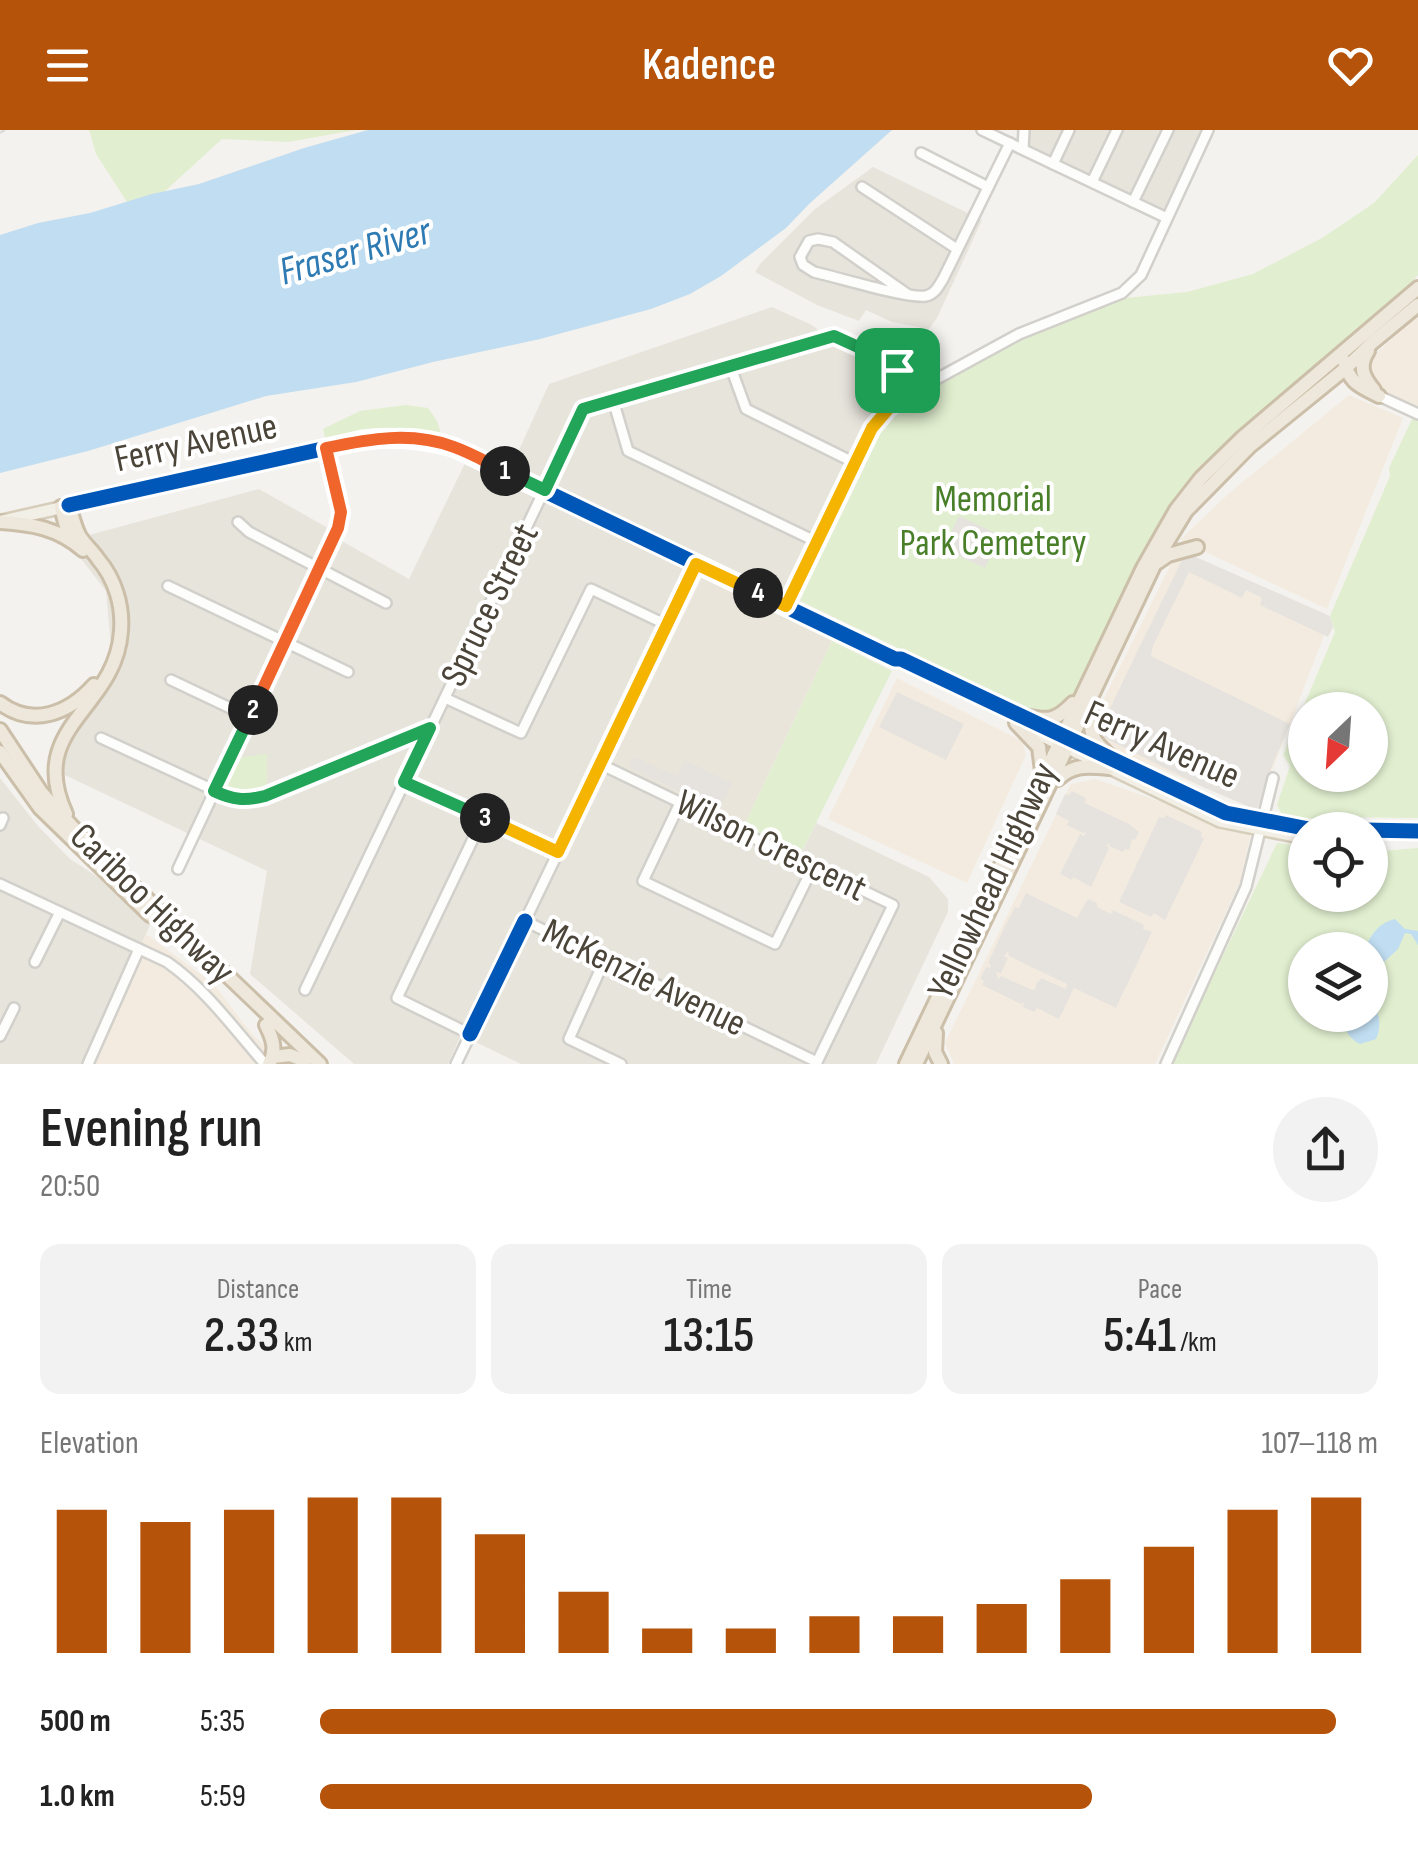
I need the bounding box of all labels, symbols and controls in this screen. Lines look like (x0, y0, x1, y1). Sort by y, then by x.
icon: menu (40, 38, 95, 93)
text: Kadence (642, 38, 776, 93)
icon: heart (1323, 38, 1378, 93)
water label: Fraser River (274, 207, 438, 296)
pin (855, 328, 940, 413)
icon: arrive (870, 343, 925, 398)
street label: Ferry Avenue (111, 404, 281, 482)
pin: 1 (480, 446, 530, 496)
text: 1 (500, 454, 510, 487)
park label: Memorial Park Cemetery (900, 477, 1087, 566)
street label: Spruce Street (431, 516, 549, 694)
pin: 4 (733, 568, 783, 618)
text: 4 (751, 576, 765, 609)
pin: 2 (228, 685, 278, 735)
street label: Ferry Avenue (1078, 691, 1246, 799)
north arrow (1288, 692, 1388, 792)
map controls (1288, 692, 1388, 1032)
text: 2 (247, 693, 259, 726)
street label: Yellowhead Highway (919, 755, 1068, 1007)
street label: Wilson Crescent (668, 781, 874, 911)
pin: 3 (460, 793, 510, 843)
text: 3 (479, 801, 491, 834)
button: locate (1288, 812, 1388, 912)
street label: Cariboo Highway (60, 814, 244, 994)
street label: McKenzie Avenue (535, 909, 753, 1047)
button: layers (1288, 932, 1388, 1032)
text: Evening run (40, 1096, 263, 1163)
button: share (1273, 1097, 1378, 1202)
text: 20:50 (40, 1167, 100, 1206)
text: Distance (217, 1273, 299, 1306)
text: Time (686, 1273, 732, 1306)
text: Pace (1138, 1273, 1182, 1306)
text: 2.33 (204, 1306, 279, 1366)
text: 13:15 (664, 1306, 754, 1366)
text: 5:41 (1103, 1306, 1176, 1366)
text: km (279, 1326, 312, 1359)
text: /km (1176, 1326, 1217, 1359)
text: Elevation (40, 1424, 139, 1463)
text: 107–118 m (1262, 1424, 1378, 1463)
text: 500 m (40, 1702, 111, 1741)
text: 5:35 (200, 1702, 245, 1741)
text: 1.0 km (40, 1777, 115, 1816)
text: 5:59 (200, 1777, 246, 1816)

